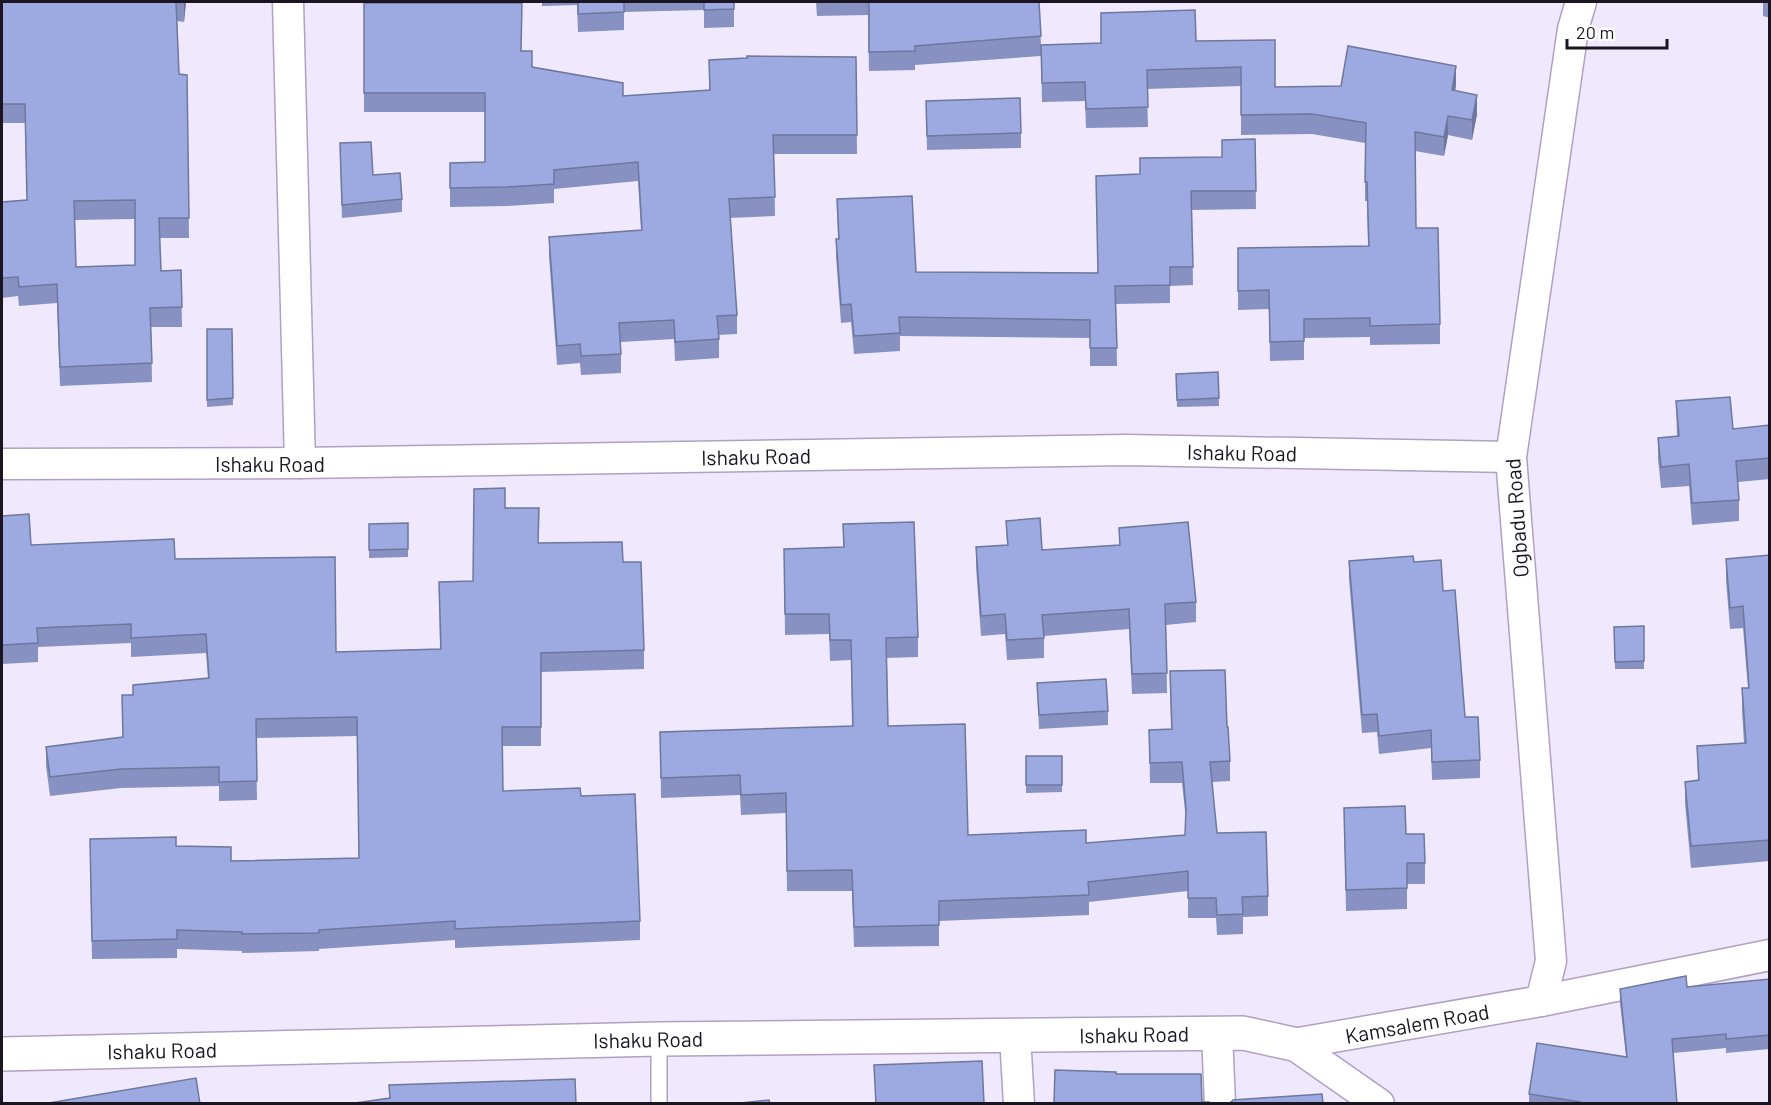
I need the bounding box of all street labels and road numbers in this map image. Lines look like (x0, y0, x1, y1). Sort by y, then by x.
street label: Ishaku Road (1187, 439, 1297, 465)
street label: Ishaku Road (701, 443, 811, 469)
street label: Ishaku Road (215, 451, 325, 476)
street label: Ogbadu Road (1499, 457, 1533, 579)
street label: Kamsalem Road (1343, 998, 1491, 1048)
street label: Ishaku Road (1079, 1021, 1189, 1047)
street label: Ishaku Road (593, 1026, 703, 1052)
street label: Ishaku Road (107, 1037, 217, 1063)

